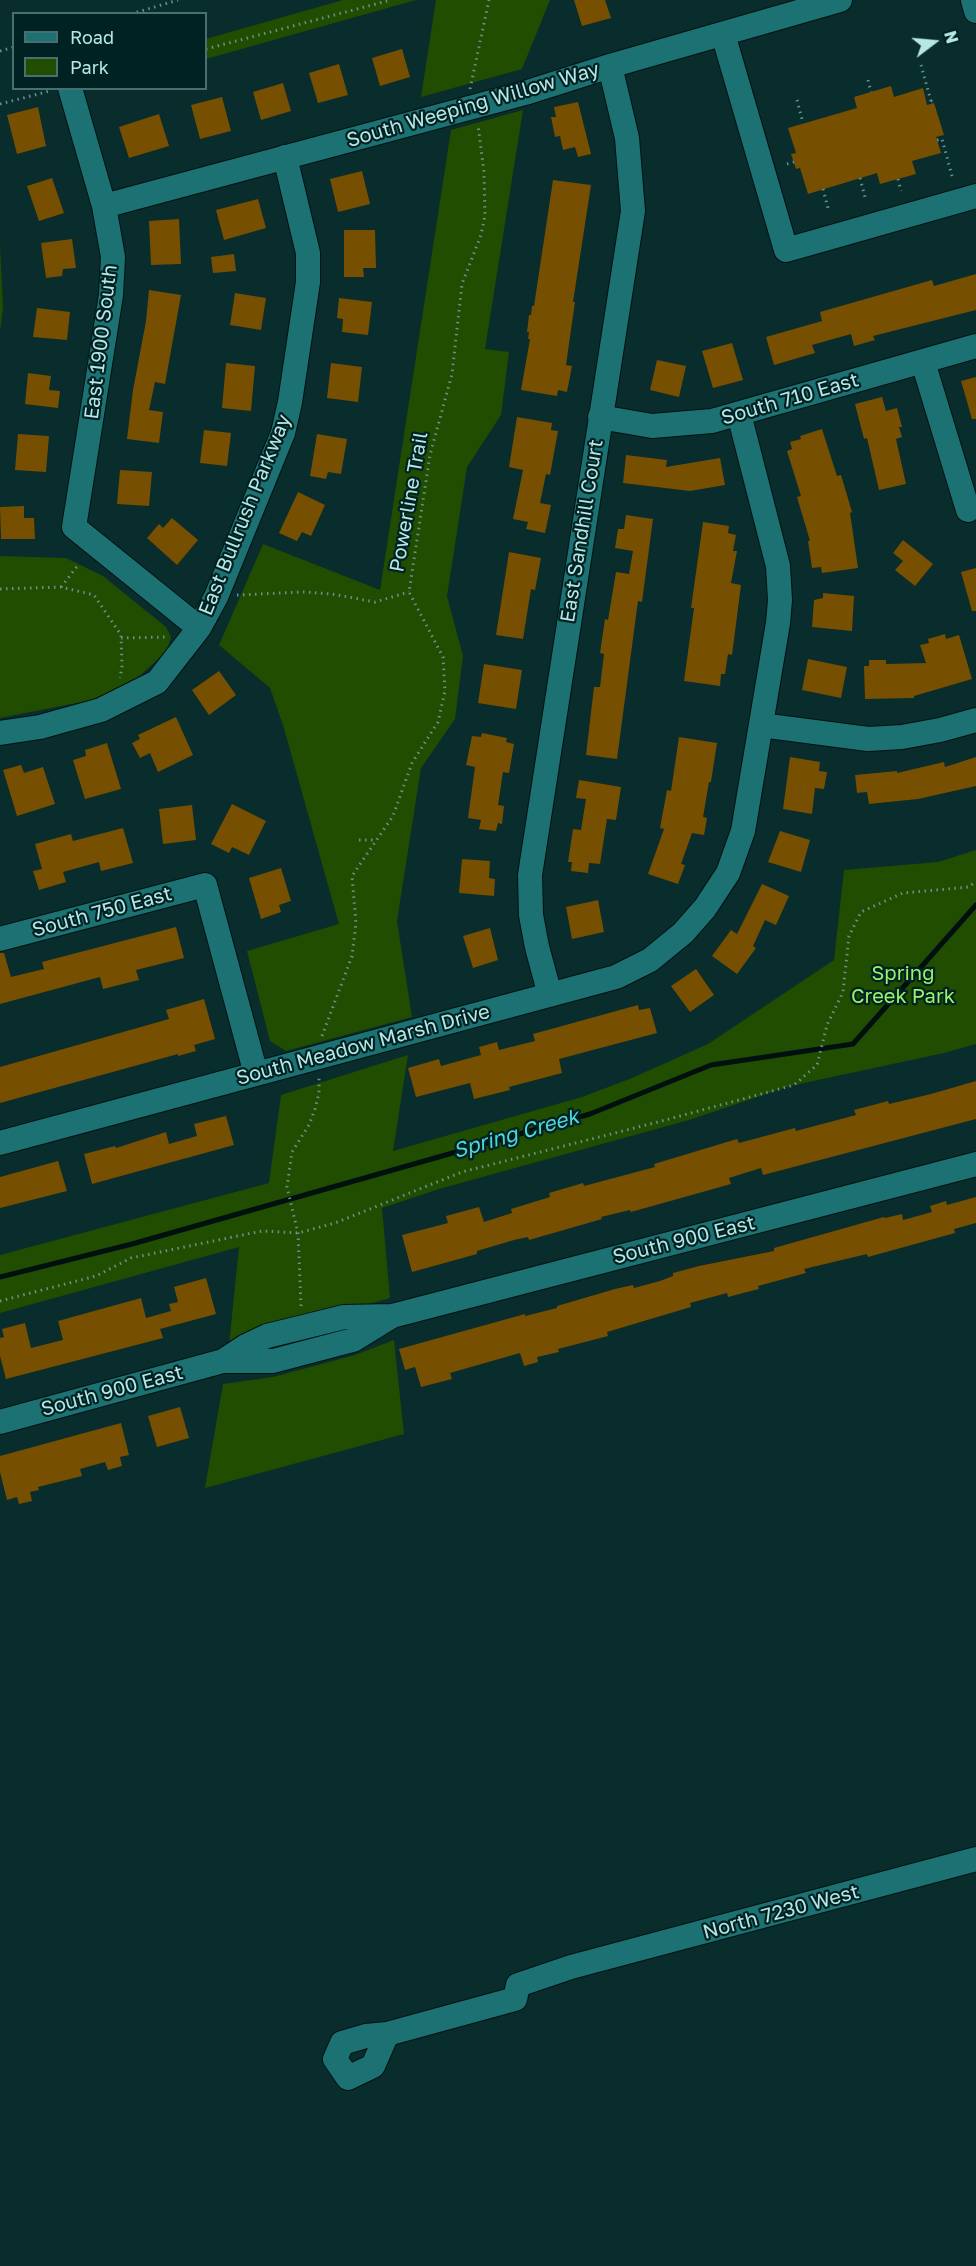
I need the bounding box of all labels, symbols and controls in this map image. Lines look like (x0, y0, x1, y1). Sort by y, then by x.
legend (12, 12, 207, 90)
north arrow (904, 12, 964, 72)
text: Road (70, 26, 114, 48)
text: N (940, 28, 963, 46)
text: Park (70, 56, 109, 78)
street label: South Weeping Willow Way (344, 57, 602, 153)
street label: East 1900 South (80, 263, 122, 421)
street label: South 710 East (719, 368, 861, 430)
street label: East Bullrush Parkway (194, 411, 296, 619)
street label: Powerline Trail (385, 430, 433, 574)
street label: East Sandhill Court (556, 438, 608, 624)
street label: South 750 East (29, 882, 175, 942)
park label: Spring Creek Park (851, 962, 955, 1009)
street label: South Meadow Marsh Drive (234, 1000, 492, 1090)
water label: Spring Creek (450, 1104, 582, 1164)
street label: South 900 East (610, 1211, 758, 1269)
street label: South 900 East (38, 1361, 186, 1421)
street label: North 7230 West (700, 1880, 862, 1944)

